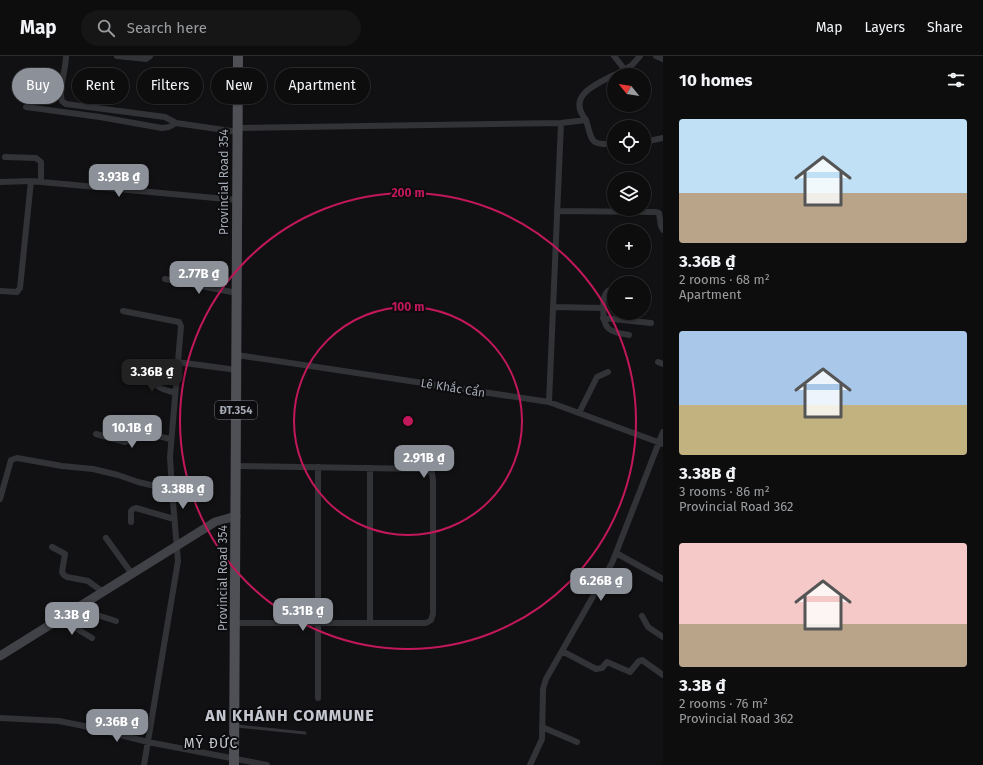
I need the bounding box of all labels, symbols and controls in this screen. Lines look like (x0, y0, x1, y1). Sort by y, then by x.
search box (81, 10, 361, 46)
text: Map (20, 16, 57, 39)
icon: search (95, 17, 117, 39)
text: Search here (127, 19, 207, 37)
text: Map (816, 19, 842, 36)
text: Layers (864, 19, 905, 36)
text: Share (927, 19, 963, 36)
chip: Buy (12, 68, 64, 104)
chip: Rent (72, 68, 129, 104)
chip: Filters (137, 68, 203, 104)
chip: New (211, 68, 267, 104)
chip: Apartment (275, 68, 370, 104)
north arrow (607, 68, 651, 112)
map controls (607, 68, 651, 320)
icon: filters (945, 69, 967, 91)
text: 10 homes (679, 70, 753, 91)
button: locate (607, 120, 651, 164)
street label: Provincial Road 354 (217, 129, 231, 235)
icon: home (787, 145, 859, 217)
pin: 3.93B ₫ (82, 164, 156, 198)
text: 3.93B ₫ (98, 169, 140, 184)
button: layers (607, 172, 651, 216)
text: 200 m (391, 186, 425, 200)
button: + (607, 224, 651, 268)
text: 3.36B ₫ (679, 251, 735, 272)
pin: 2.77B ₫ (162, 261, 236, 295)
text: 2.77B ₫ (178, 266, 220, 281)
text: 2 rooms · 68 m² (679, 272, 770, 287)
button: − (607, 276, 651, 320)
text: Apartment (679, 287, 741, 302)
text: 100 m (392, 300, 424, 314)
icon: home (787, 357, 859, 429)
pin: 3.36B ₫ (115, 359, 189, 393)
text: 3.36B ₫ (130, 364, 174, 379)
street label: Lê Khắc Cẩn (420, 374, 487, 400)
road number: ĐT.354 (215, 401, 257, 419)
centre of rings (401, 414, 415, 428)
pin: 10.1B ₫ (95, 415, 169, 449)
text: 10.1B ₫ (112, 420, 152, 435)
pin: 2.91B ₫ (387, 445, 461, 479)
text: 2.91B ₫ (403, 450, 445, 465)
text: 3.38B ₫ (679, 463, 736, 484)
pin: 3.38B ₫ (146, 476, 220, 510)
text: 3.38B ₫ (161, 481, 205, 496)
text: 3 rooms · 86 m² (679, 484, 770, 499)
text: Provincial Road 362 (679, 499, 793, 514)
street label: Provincial Road 354 (216, 525, 230, 631)
pin: 6.26B ₫ (564, 568, 638, 602)
icon: home (787, 569, 859, 641)
text: 6.26B ₫ (579, 573, 623, 588)
pin: 5.31B ₫ (266, 598, 340, 632)
pin: 3.3B ₫ (39, 602, 105, 636)
text: 5.31B ₫ (282, 603, 324, 618)
text: 3.3B ₫ (54, 607, 90, 622)
text: 3.3B ₫ (679, 675, 726, 696)
text: 2 rooms · 76 m² (679, 696, 768, 711)
district label: AN KHÁNH COMMUNE (204, 705, 375, 725)
pin: 9.36B ₫ (80, 709, 154, 743)
text: Provincial Road 362 (679, 711, 793, 726)
text: 9.36B ₫ (95, 714, 139, 729)
district label: MỸ ĐỨC (184, 734, 238, 752)

